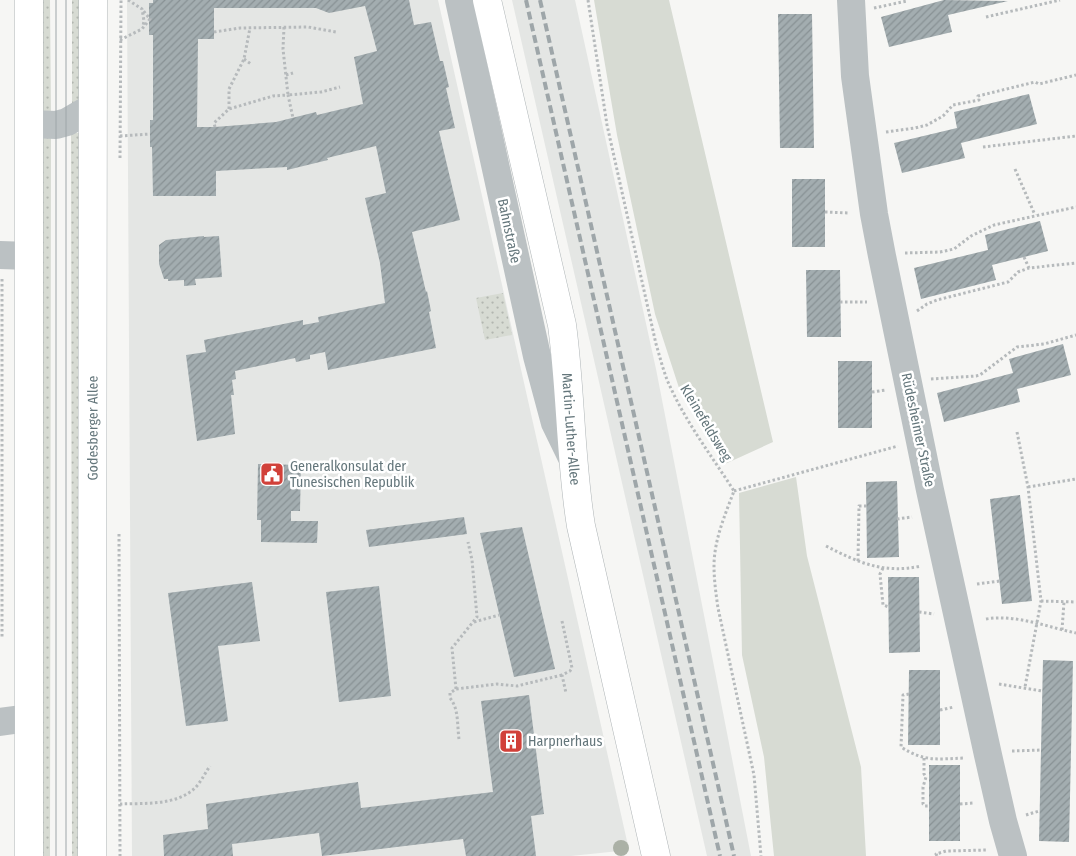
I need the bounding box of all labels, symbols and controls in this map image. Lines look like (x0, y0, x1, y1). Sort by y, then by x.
street label: Bahnstraße (494, 197, 524, 265)
street label: Rüdesheimer Straße (898, 371, 938, 489)
street label: Martin-Luther-Allee (559, 372, 584, 486)
street label: Godesberger Allee (84, 375, 101, 480)
street label: Kleinefeldsweg (676, 382, 736, 465)
place label: Generalkonsulat der Tunesischen Republik (290, 458, 415, 491)
public building icon: Generalkonsulat der Tunesischen Republik (259, 461, 285, 487)
building icon: Harpnerhaus (498, 728, 524, 754)
place label: Harpnerhaus (528, 733, 602, 750)

